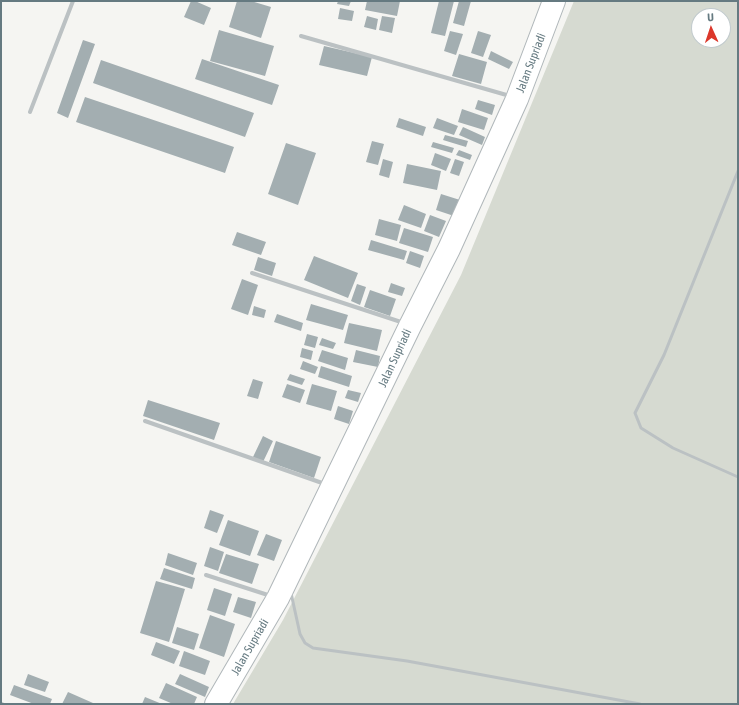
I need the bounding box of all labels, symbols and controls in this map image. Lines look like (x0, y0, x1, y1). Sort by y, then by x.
north arrow (691, 8, 731, 48)
text: U (707, 11, 714, 23)
street label: Jalan Supriadi (513, 31, 549, 95)
street label: Jalan Supriadi (375, 327, 415, 389)
street label: Jalan Supriadi (228, 616, 272, 678)

